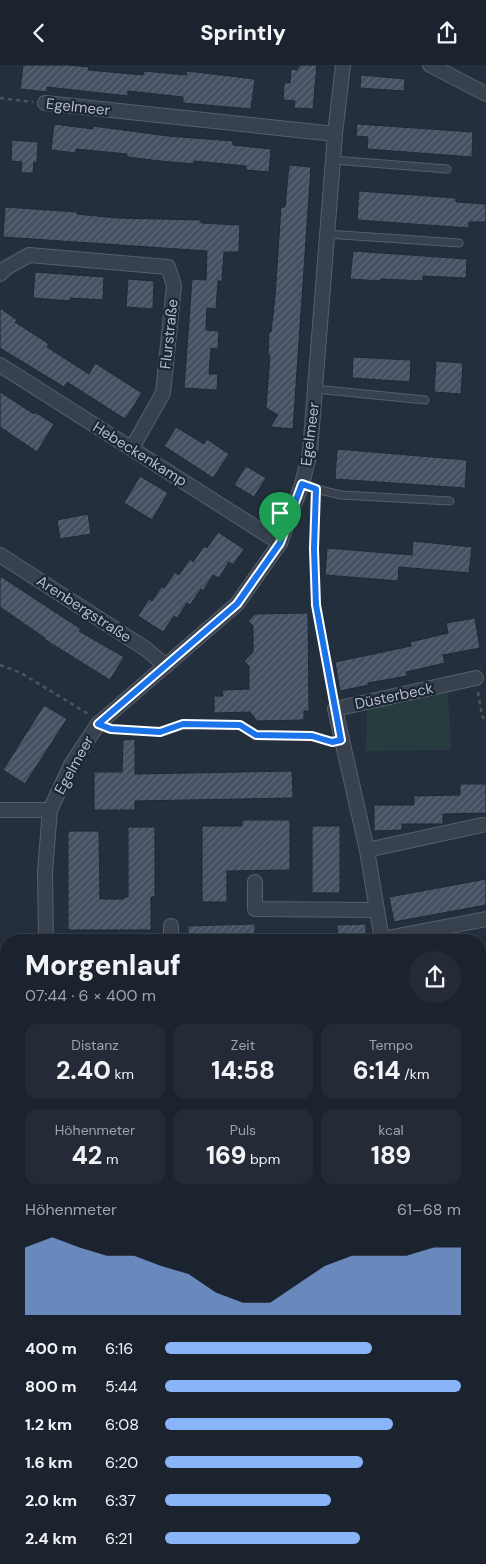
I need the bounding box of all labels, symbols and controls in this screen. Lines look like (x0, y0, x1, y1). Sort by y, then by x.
text: Sprintly (200, 18, 286, 47)
icon: back (25, 19, 53, 47)
icon: share (433, 19, 461, 47)
street label: Egelmeer (45, 94, 111, 120)
street label: Flurstraße (155, 298, 183, 370)
street label: Egelmeer (296, 400, 324, 467)
street label: Hebeckenkamp (89, 417, 191, 491)
pin (259, 492, 301, 543)
icon: arrive (266, 499, 294, 527)
street label: Arenbergstraße (33, 571, 135, 647)
street label: Düsterbeck (353, 678, 436, 714)
street label: Egelmeer (50, 732, 99, 798)
text: Morgenlauf (25, 947, 181, 984)
button: share (409, 951, 461, 1003)
text: 07:44 · 6 × 400 m (25, 985, 156, 1006)
text: Distanz (71, 1036, 119, 1054)
text: Zeit (231, 1036, 255, 1054)
text: Tempo (369, 1036, 413, 1054)
text: 2.40 (56, 1054, 111, 1087)
text: 14:58 (211, 1054, 275, 1087)
text: 6:14 (353, 1054, 401, 1087)
text: km (111, 1065, 134, 1083)
text: /km (401, 1065, 429, 1083)
text: Höhenmeter (55, 1121, 135, 1139)
text: Puls (230, 1121, 256, 1139)
text: kcal (378, 1121, 404, 1139)
text: 42 (71, 1139, 102, 1172)
text: 169 (206, 1139, 246, 1172)
text: 189 (371, 1139, 411, 1172)
text: m (102, 1150, 119, 1168)
text: bpm (246, 1150, 280, 1168)
text: Höhenmeter (25, 1199, 117, 1220)
text: 61–68 m (397, 1199, 461, 1220)
text: 400 m (25, 1338, 77, 1359)
text: 6:16 (105, 1338, 133, 1359)
text: 800 m (25, 1376, 76, 1397)
text: 5:44 (105, 1376, 137, 1397)
text: 1.2 km (25, 1414, 72, 1435)
text: 6:08 (105, 1414, 139, 1435)
text: 1.6 km (25, 1452, 73, 1473)
text: 6:20 (105, 1452, 138, 1473)
text: 2.0 km (25, 1490, 77, 1511)
text: 6:37 (105, 1490, 136, 1511)
text: 2.4 km (25, 1528, 77, 1549)
text: 6:21 (105, 1528, 133, 1549)

